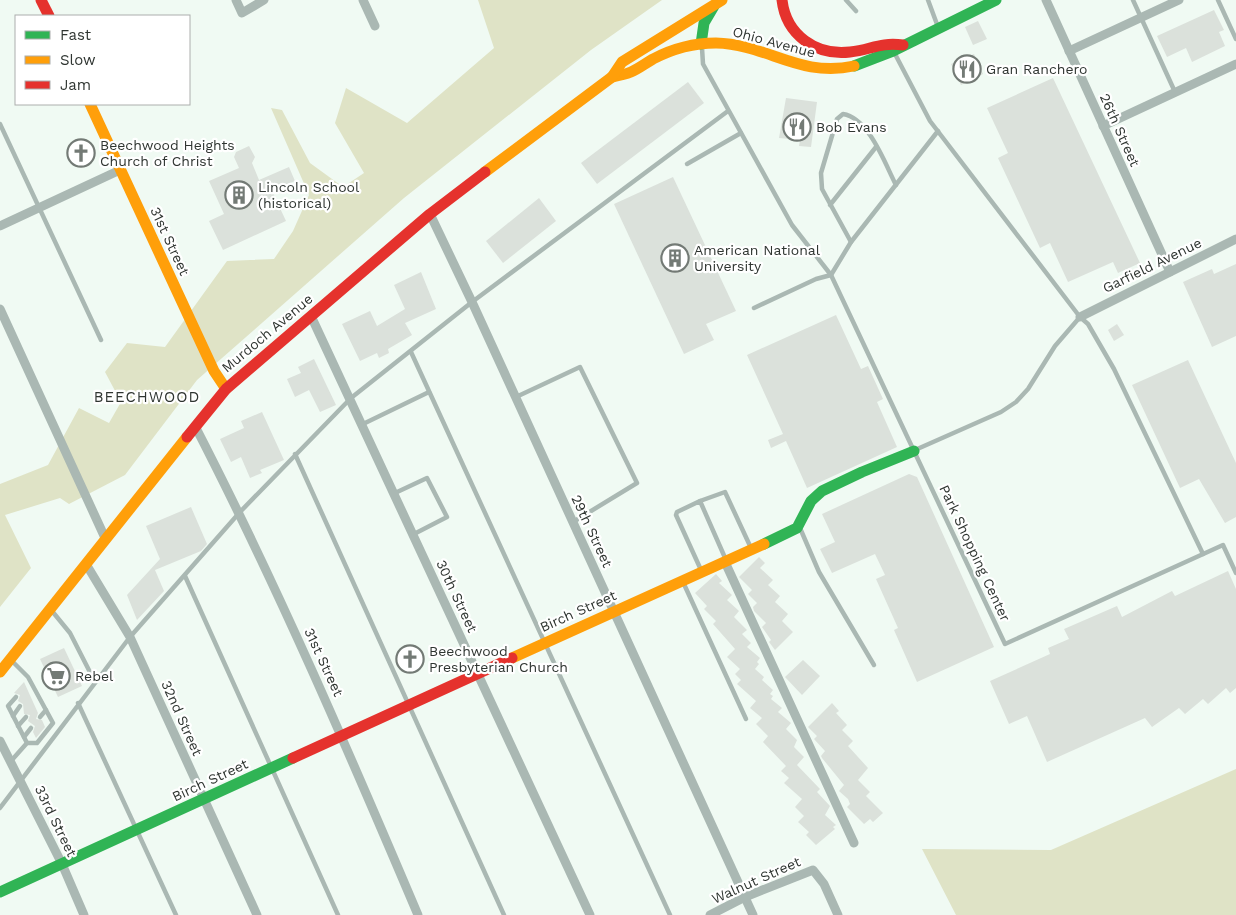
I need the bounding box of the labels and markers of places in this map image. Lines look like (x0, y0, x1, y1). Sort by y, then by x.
restaurant icon: Gran Ranchero (952, 54, 982, 84)
place label: Gran Ranchero (986, 61, 1087, 77)
restaurant icon: Bob Evans (782, 112, 812, 142)
place label: Bob Evans (816, 119, 887, 135)
place label: Beechwood Heights Church of Christ (100, 137, 235, 169)
church icon: Beechwood Heights Church of Christ (66, 138, 96, 168)
place label: Lincoln School (historical) (258, 179, 360, 211)
building icon: Lincoln School (historical) (224, 180, 254, 210)
place label: American National University (694, 242, 821, 274)
building icon: American National University (660, 243, 690, 273)
place label: Beechwood Presbyterian Church (429, 643, 568, 675)
church icon: Beechwood Presbyterian Church (395, 644, 425, 674)
supermarket icon: Rebel (41, 661, 71, 691)
place label: Rebel (75, 668, 114, 684)

